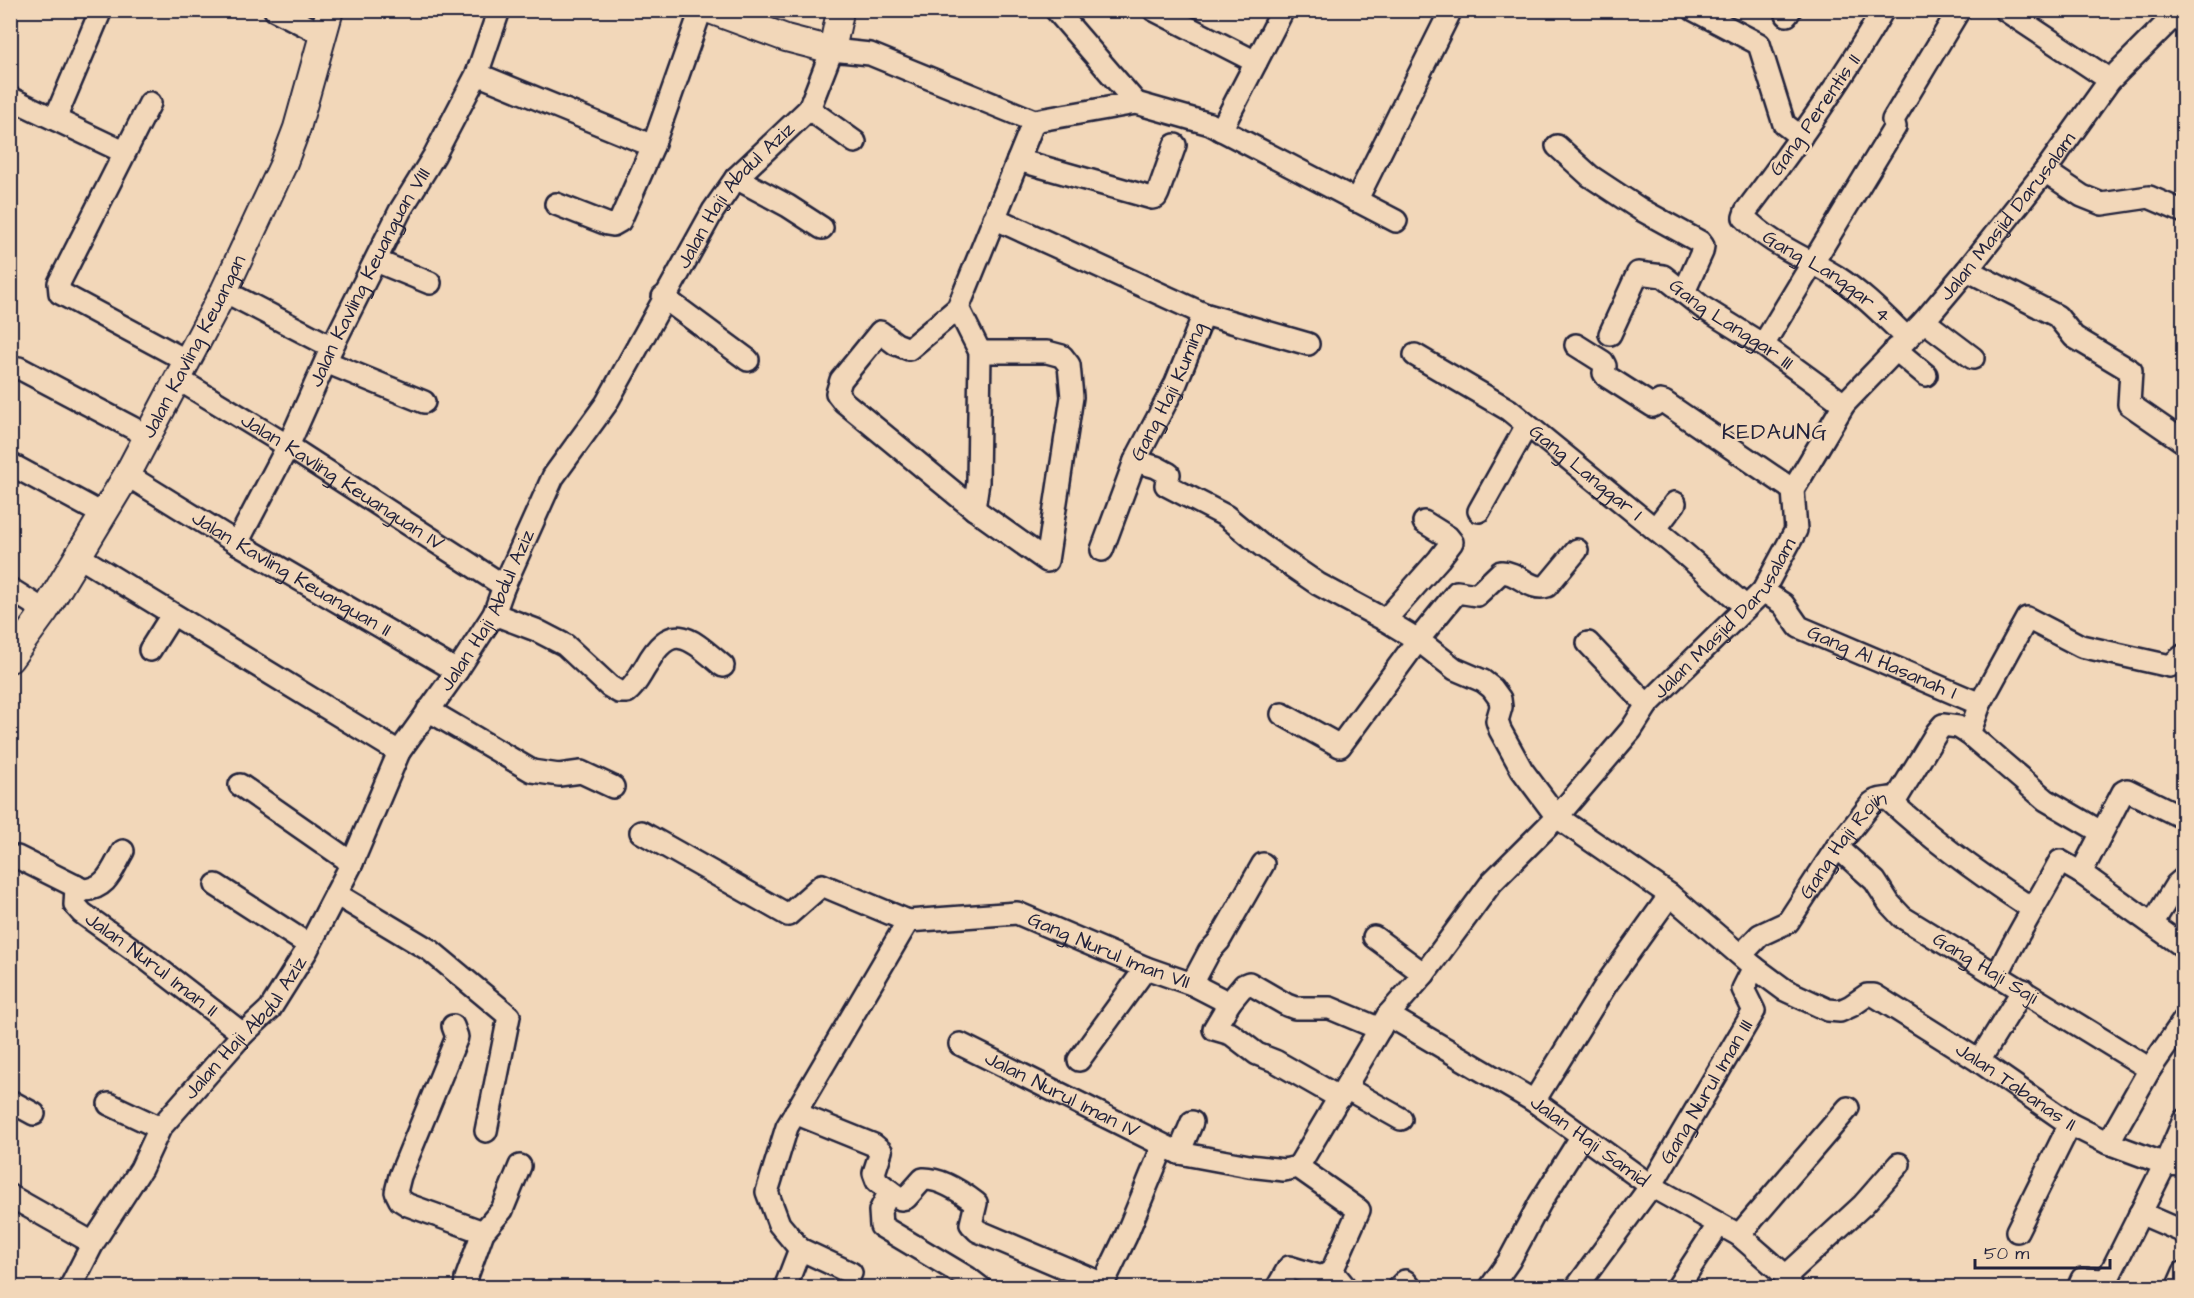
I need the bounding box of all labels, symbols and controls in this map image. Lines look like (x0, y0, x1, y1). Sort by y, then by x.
street label: Gang Perentis II (1763, 48, 1868, 182)
street label: Jalan Haji Abdul Aziz (670, 116, 801, 274)
street label: Jalan Masjid Darusalam (1933, 126, 2083, 307)
street label: Jalan Kavling Keuanguan VIII (302, 162, 437, 391)
street label: Gang Langgar 4 (1757, 223, 1898, 330)
street label: Jalan Kavling Keuangan (135, 250, 253, 443)
street label: Gang Langgar III (1663, 272, 1799, 377)
street label: Gang Haji Kuming (1123, 318, 1214, 466)
street label: Jalan Kavling Keuanguan IV (235, 406, 450, 558)
district label: KEDAUNG (1722, 417, 1828, 448)
street label: Gang Langgar I (1523, 418, 1649, 528)
street label: Jalan Kavling Keuanguan II (186, 504, 396, 644)
street label: Jalan Haji Abdul Aziz (433, 525, 542, 697)
street label: Jalan Masjid Darusalam (1647, 533, 1803, 705)
street label: Gang Al Hasanah I (1803, 618, 1961, 706)
street label: Gang Haji Rojin (1793, 784, 1889, 905)
street label: Jalan Nurul Iman II (79, 905, 224, 1024)
street label: Gang Nurul Iman VII (1023, 905, 1194, 996)
street label: Gang Haji Saji (1927, 925, 2043, 1011)
street label: Jalan Haji Abdul Aziz (177, 951, 314, 1106)
street label: Gang Nurul Iman III (1653, 1014, 1760, 1169)
street label: Jalan Tabanas II (1950, 1036, 2080, 1139)
street label: Jalan Nurul Iman IV (980, 1044, 1145, 1145)
street label: Jalan Haji Samid (1524, 1089, 1655, 1194)
scale bar (1975, 1232, 2110, 1270)
text: 50 m (1984, 1241, 2029, 1266)

